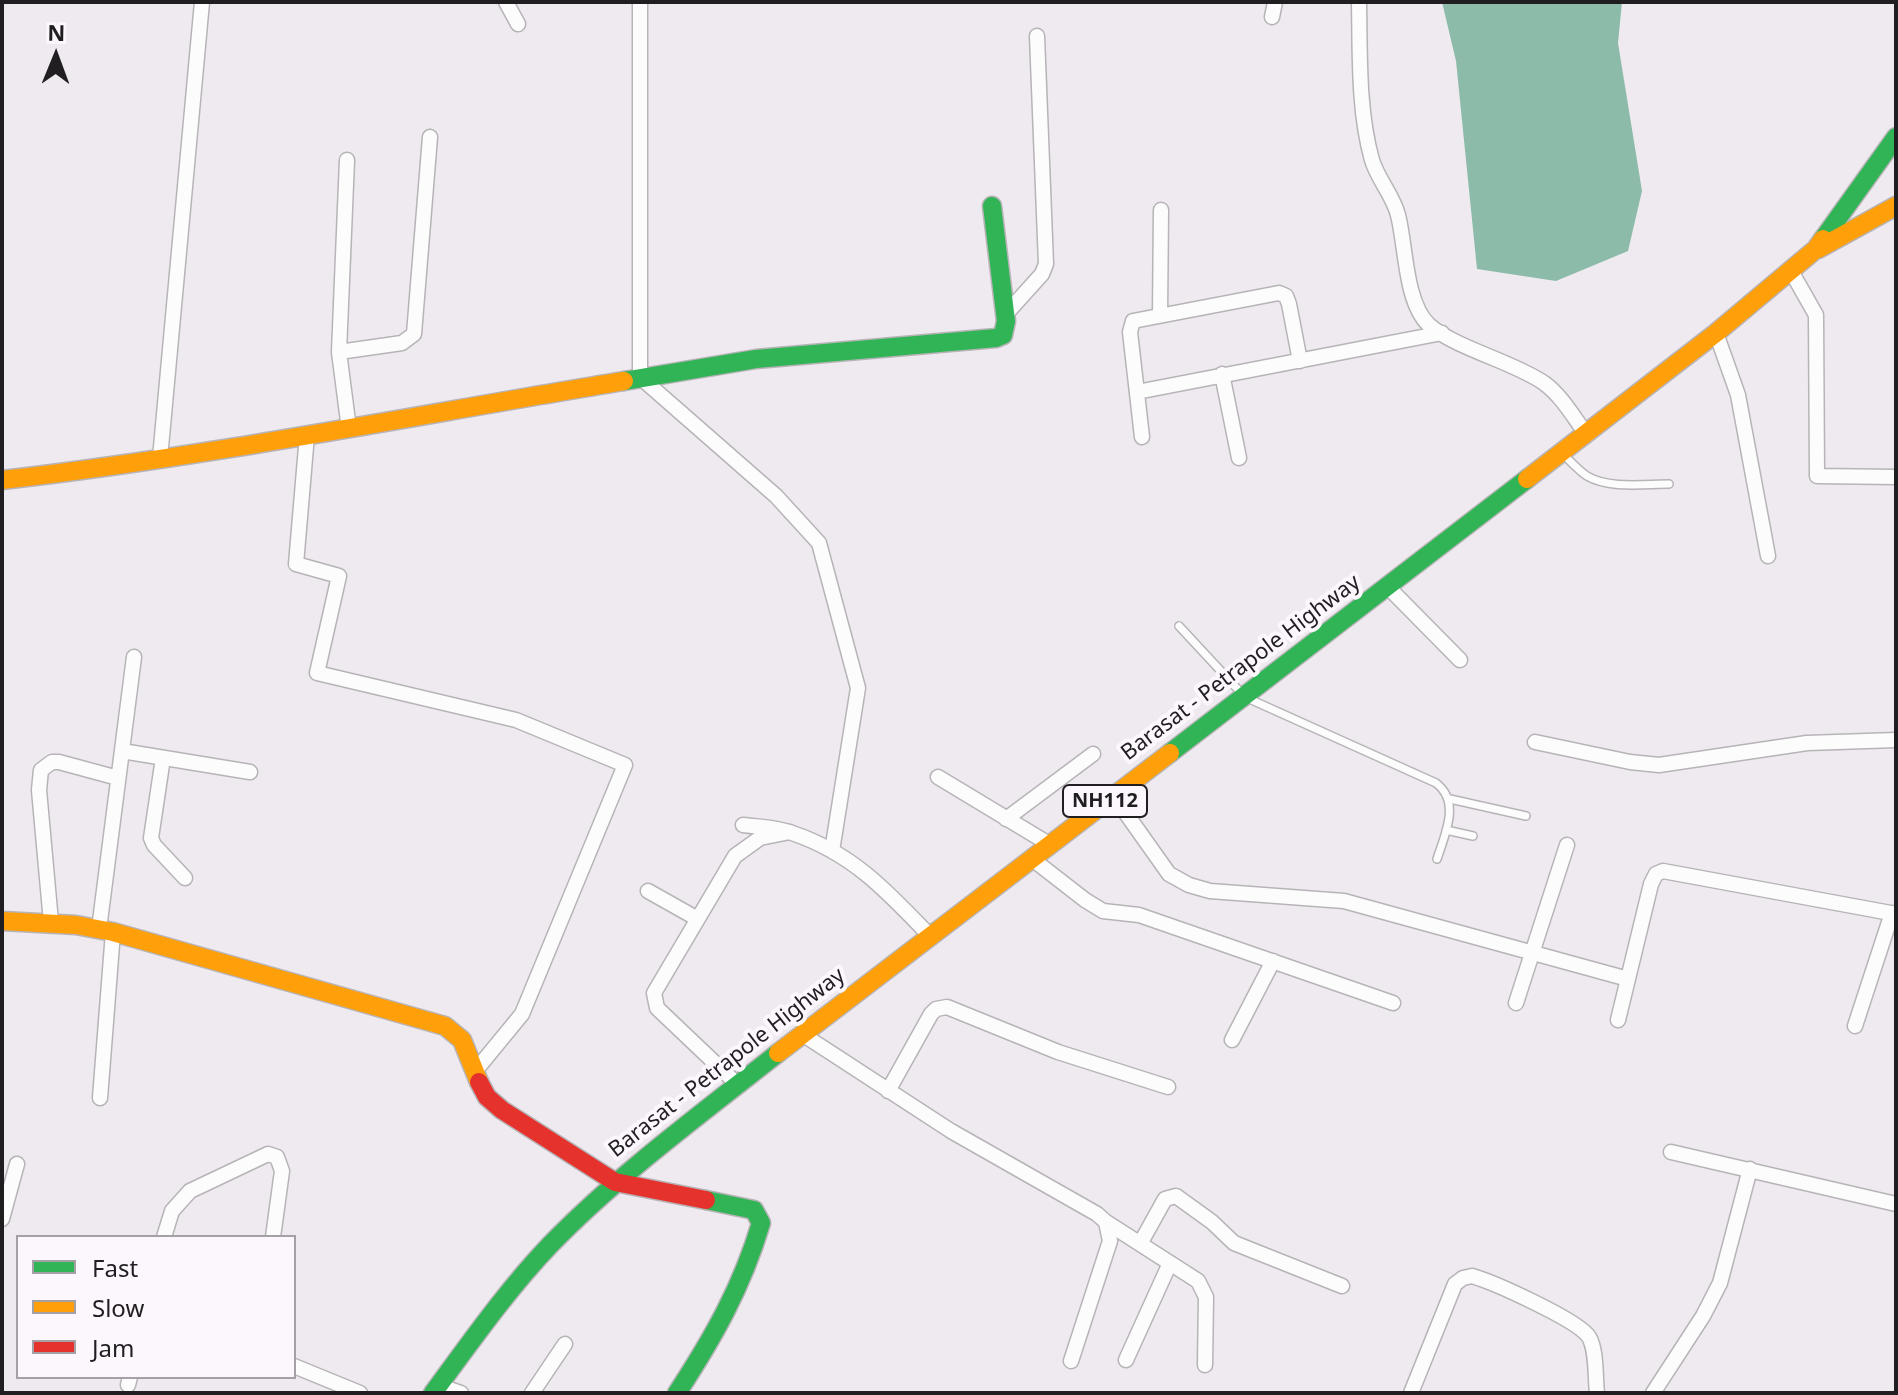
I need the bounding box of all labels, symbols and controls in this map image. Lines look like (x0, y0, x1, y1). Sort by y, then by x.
north arrow (16, 16, 96, 96)
text: N (47, 17, 66, 47)
street label: Barasat - Petrapole Highway (1116, 570, 1366, 766)
road number: NH112 (1063, 785, 1147, 817)
street label: Barasat - Petrapole Highway (604, 963, 850, 1163)
legend (16, 1235, 296, 1379)
text: Fast (92, 1251, 138, 1284)
text: Slow (92, 1291, 144, 1324)
text: Jam (92, 1331, 134, 1364)

